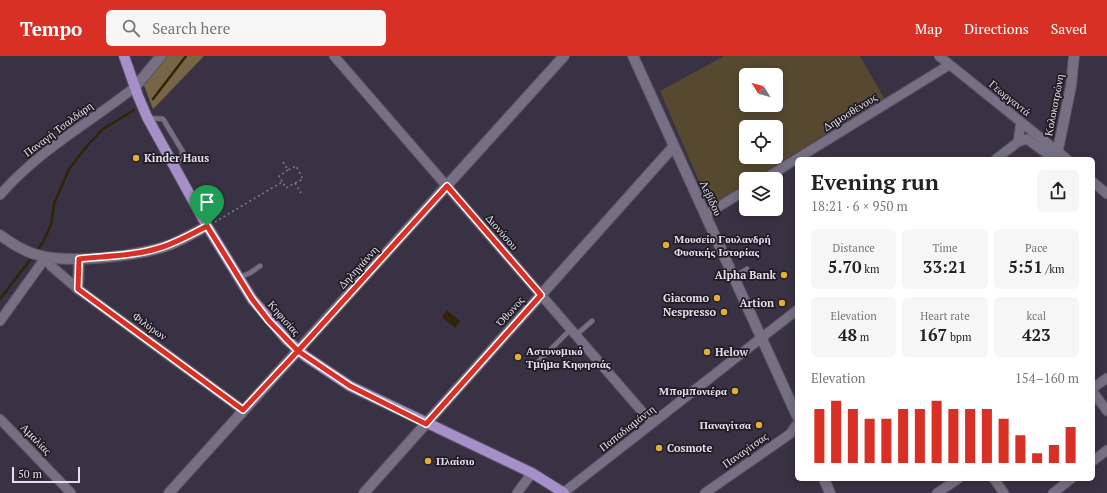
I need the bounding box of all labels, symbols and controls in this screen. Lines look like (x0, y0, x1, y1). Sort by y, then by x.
search box (106, 10, 386, 46)
text: Tempo (20, 16, 82, 41)
icon: search (120, 17, 142, 39)
text: Search here (152, 18, 230, 38)
text: Map (915, 19, 942, 38)
text: Directions (964, 19, 1029, 38)
text: Saved (1051, 19, 1087, 38)
north arrow (739, 68, 783, 112)
map controls (739, 68, 783, 216)
street label: Κολοκοτρώνη (1041, 73, 1067, 137)
street label: Γεωργαντά (986, 77, 1034, 119)
street label: Δημοσθένους (821, 90, 880, 134)
street label: Παναγή Τσαλδάρη (21, 98, 96, 160)
button: locate (739, 120, 783, 164)
place label: Kinder Haus (144, 151, 209, 165)
marker: Kinder Haus (131, 153, 141, 163)
text: Evening run (811, 167, 939, 196)
button: share (1037, 170, 1079, 212)
button: layers (739, 172, 783, 216)
street label: Λεβίδου (697, 178, 725, 218)
pin (190, 185, 224, 226)
icon: arrive (196, 191, 218, 213)
text: 18:21 · 6 × 950 m (811, 197, 908, 215)
street label: Διονύσου (483, 211, 522, 253)
place label: Μουσείο Γουλανδρή Φυσικής Ιστορίας (674, 232, 771, 259)
marker: Μουσείο Γουλανδρή Φυσικής Ιστορίας (661, 240, 671, 250)
text: Distance (832, 241, 875, 255)
text: Time (932, 241, 958, 255)
text: Pace (1025, 241, 1048, 255)
street label: Δηληγιάννη (335, 242, 381, 291)
text: 5.70 (828, 255, 862, 278)
text: 33:21 (923, 255, 967, 278)
text: 5:51 (1008, 255, 1043, 278)
text: km (862, 262, 880, 276)
text: /km (1043, 262, 1064, 276)
place label: Alpha Bank (715, 268, 777, 282)
marker: Alpha Bank (779, 270, 789, 280)
place label: Giacomo (663, 291, 709, 305)
street label: Όθωνος (492, 293, 527, 330)
marker: Giacomo (712, 293, 722, 303)
place label: Artion (740, 296, 774, 310)
street label: Κηφισίας (265, 298, 303, 339)
marker: Artion (777, 298, 787, 308)
place label: Nespresso (663, 305, 716, 319)
marker: Nespresso (719, 307, 729, 317)
street label: Φιλύρων (130, 309, 170, 343)
text: Elevation (831, 309, 877, 323)
text: Heart rate (920, 309, 970, 323)
text: kcal (1027, 309, 1046, 323)
text: 48 (838, 323, 857, 346)
text: 167 (918, 323, 947, 346)
text: 423 (1022, 323, 1051, 346)
text: m (857, 330, 869, 344)
text: bpm (947, 330, 972, 344)
place label: Αστυνομικό Τμήμα Κηφησιάς (526, 344, 611, 371)
place label: Helow (715, 345, 748, 359)
marker: Helow (702, 347, 712, 357)
marker: Αστυνομικό Τμήμα Κηφησιάς (513, 352, 523, 362)
text: Elevation (811, 369, 866, 387)
text: 154–160 m (1015, 369, 1079, 387)
place label: Μπομπονιέρα (659, 384, 728, 398)
marker: Μπομπονιέρα (730, 386, 740, 396)
street label: Παπαδιαμάντη (596, 402, 658, 454)
place label: Παναγίτσα (700, 418, 752, 432)
street label: Αμαλίας (18, 420, 55, 458)
marker: Παναγίτσα (754, 420, 764, 430)
street label: Παναγίτσας (719, 429, 771, 471)
place label: Cosmote (667, 441, 712, 455)
marker: Cosmote (654, 443, 664, 453)
place label: Πλαίσιο (436, 454, 475, 468)
marker: Πλαίσιο (423, 456, 433, 466)
scale bar (12, 465, 80, 484)
text: 50 m (18, 467, 42, 481)

